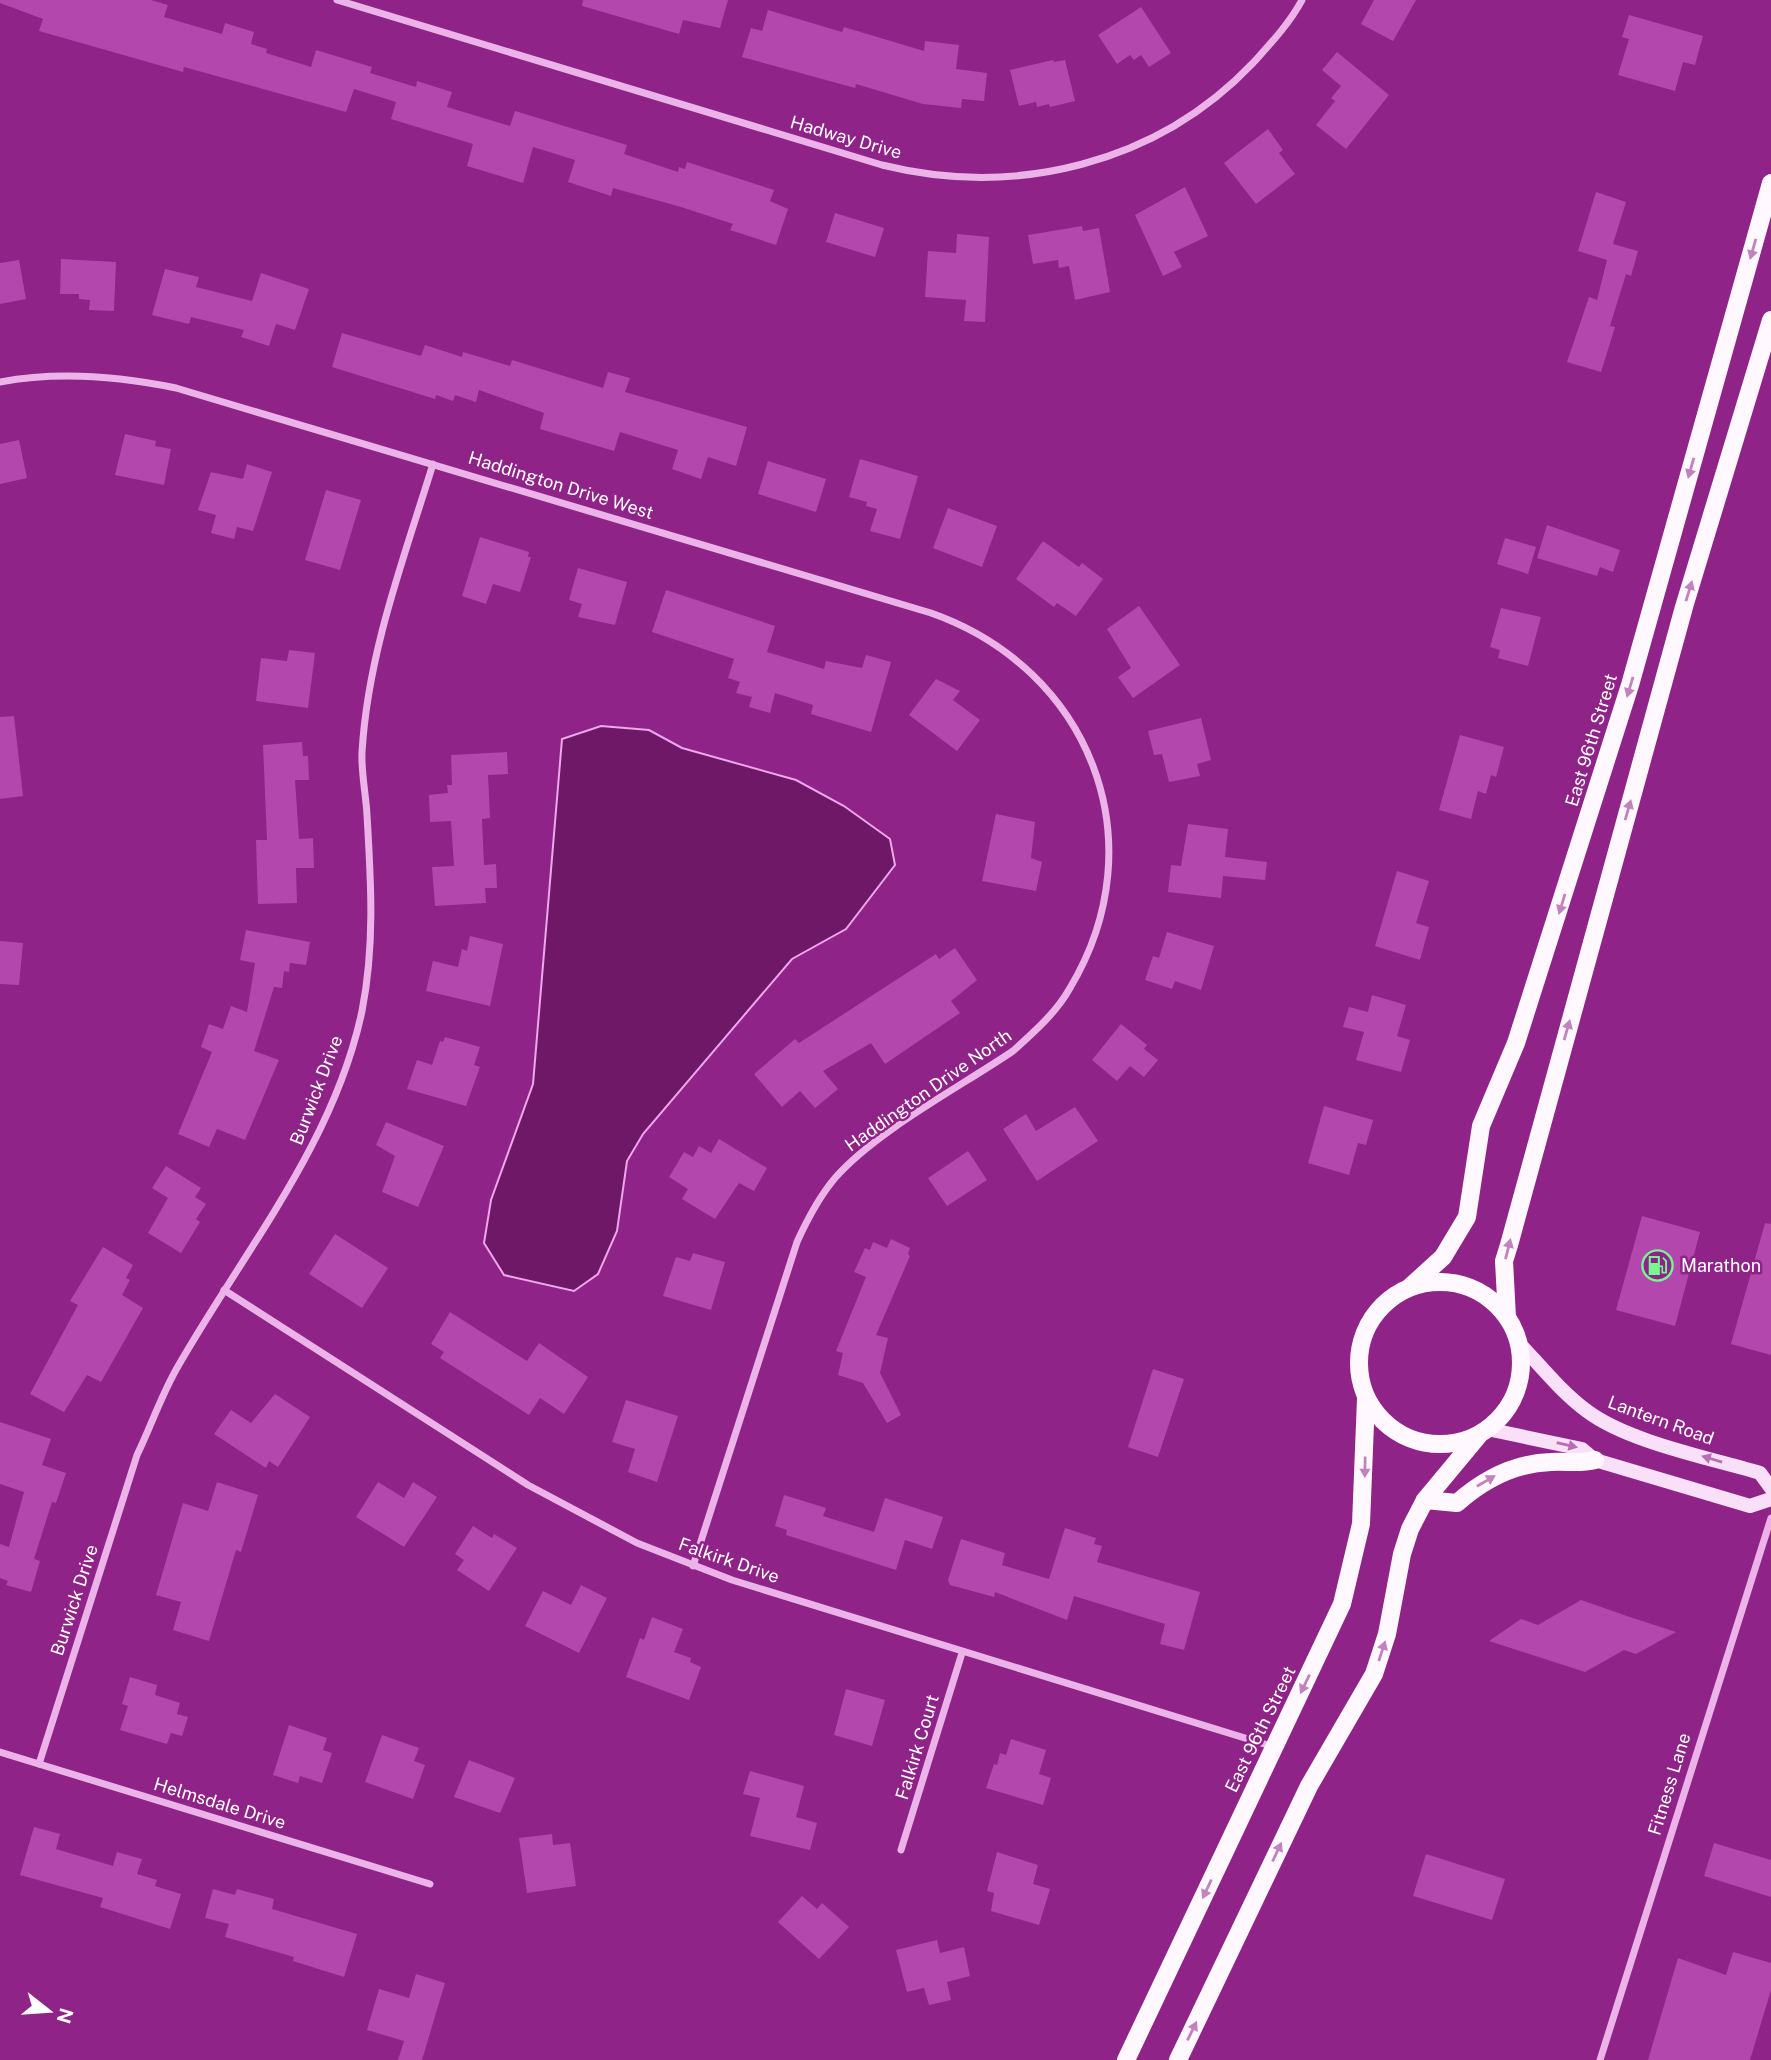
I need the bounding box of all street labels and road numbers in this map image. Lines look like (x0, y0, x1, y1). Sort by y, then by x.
street label: Hadway Drive (788, 111, 904, 163)
street label: Haddington Drive West (466, 447, 656, 523)
street label: East 96th Street (1561, 671, 1621, 809)
street label: Haddington Drive North (841, 1025, 1015, 1155)
street label: Burwick Drive (285, 1032, 347, 1148)
street label: Lantern Road (1605, 1391, 1717, 1449)
street label: Falkirk Drive (676, 1533, 782, 1587)
street label: Burwick Drive (46, 1542, 102, 1658)
street label: East 96th Street (1220, 1662, 1300, 1796)
street label: Falkirk Court (891, 1692, 943, 1802)
street label: Fitness Lane (1643, 1730, 1695, 1838)
street label: Helmsdale Drive (151, 1773, 289, 1833)

